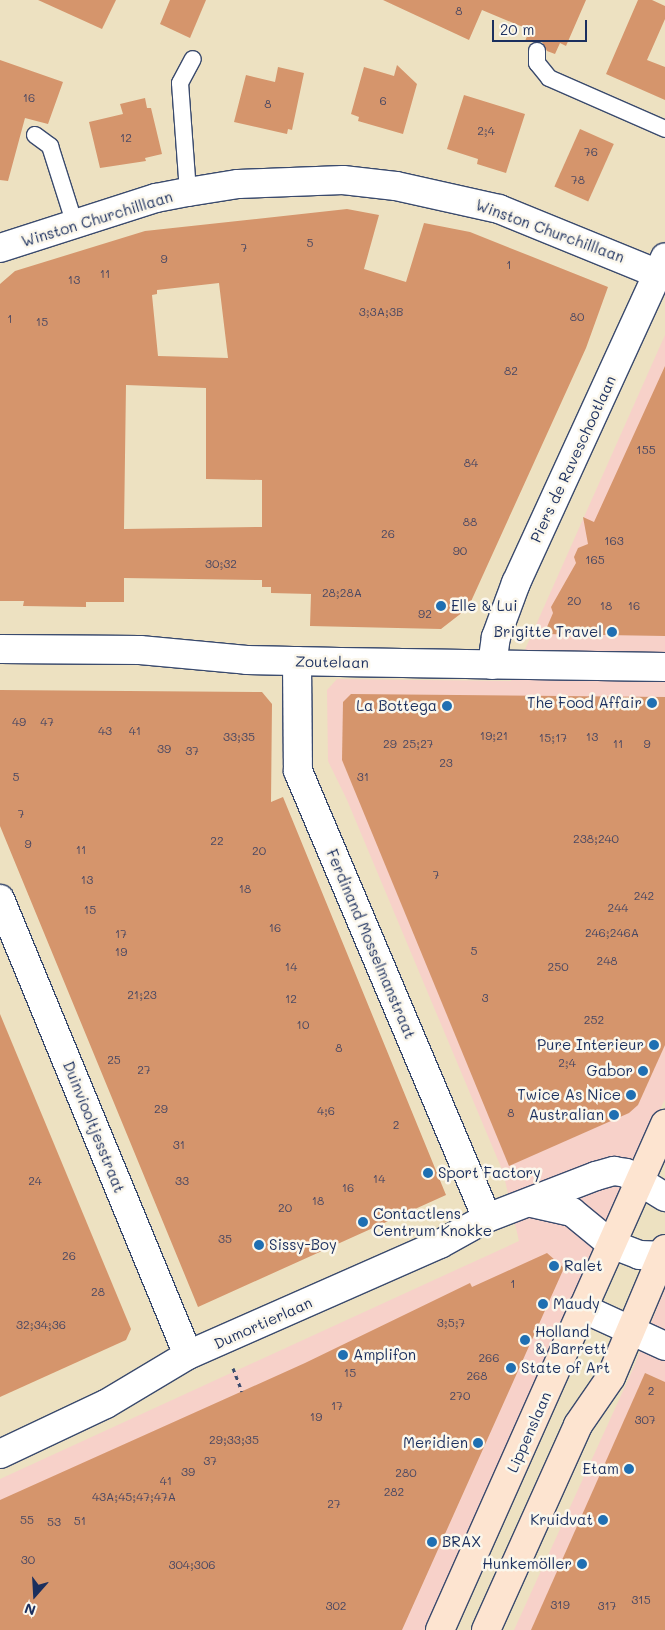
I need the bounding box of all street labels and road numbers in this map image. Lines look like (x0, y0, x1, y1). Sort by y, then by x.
street label: Winston Churchilllaan (19, 187, 175, 251)
street label: Winston Churchilllaan (473, 196, 627, 266)
street label: Piers de Raveschootlaan (526, 373, 620, 545)
street label: Zoutelaan (295, 652, 369, 672)
street label: Ferdinand Mosselmanstraat (323, 846, 419, 1042)
street label: Duinviooltjesstraat (59, 1059, 129, 1195)
street label: Dumortierlaan (211, 1293, 315, 1353)
street label: Lippenslaan (503, 1389, 555, 1475)

